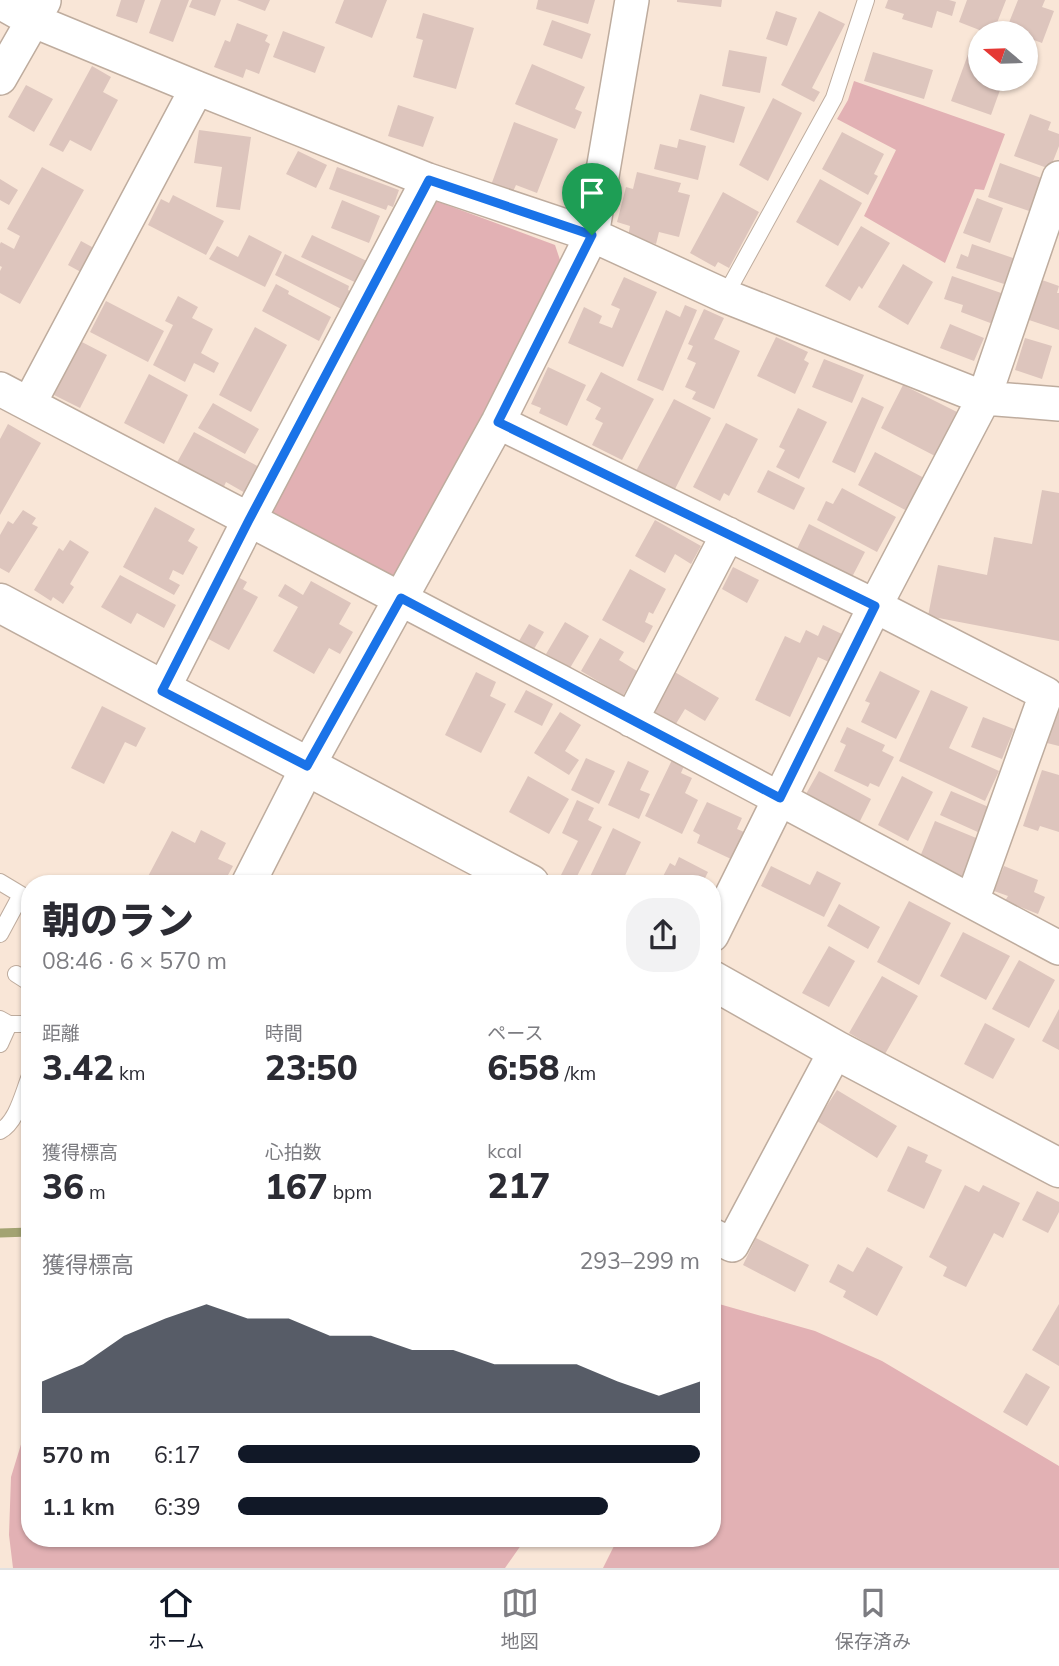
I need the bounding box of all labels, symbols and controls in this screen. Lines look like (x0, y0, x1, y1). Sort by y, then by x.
north arrow (968, 21, 1038, 91)
map controls (968, 21, 1038, 91)
pin (562, 163, 622, 235)
icon: arrive (573, 174, 611, 212)
text: 朝のラン (42, 896, 194, 944)
button: share (626, 898, 700, 972)
text: 08:46 · 6 × 570 m (42, 946, 227, 975)
text: 距離 (42, 1021, 80, 1045)
text: 時間 (265, 1021, 303, 1045)
text: ペース (487, 1021, 543, 1045)
text: 3.42 (42, 1045, 114, 1089)
text: 23:50 (265, 1045, 358, 1089)
text: 6:58 (487, 1045, 559, 1089)
text: km (114, 1061, 146, 1085)
text: /km (559, 1061, 596, 1085)
text: kcal (487, 1139, 522, 1163)
text: 獲得標高 (42, 1140, 118, 1164)
text: 心拍数 (265, 1140, 322, 1164)
text: 217 (487, 1163, 550, 1207)
text: 36 (42, 1164, 84, 1208)
text: 167 (265, 1164, 328, 1208)
text: m (84, 1180, 106, 1204)
text: bpm (328, 1180, 372, 1204)
text: 293–299 m (579, 1246, 700, 1275)
text: 獲得標高 (42, 1250, 134, 1279)
text: 570 m (42, 1440, 110, 1469)
text: 6:17 (154, 1440, 201, 1469)
text: 1.1 km (42, 1492, 115, 1521)
text: 6:39 (154, 1492, 201, 1521)
tab: ホーム (148, 1584, 205, 1653)
tab: 地図 (501, 1584, 539, 1653)
tab: 保存済み (835, 1584, 911, 1653)

